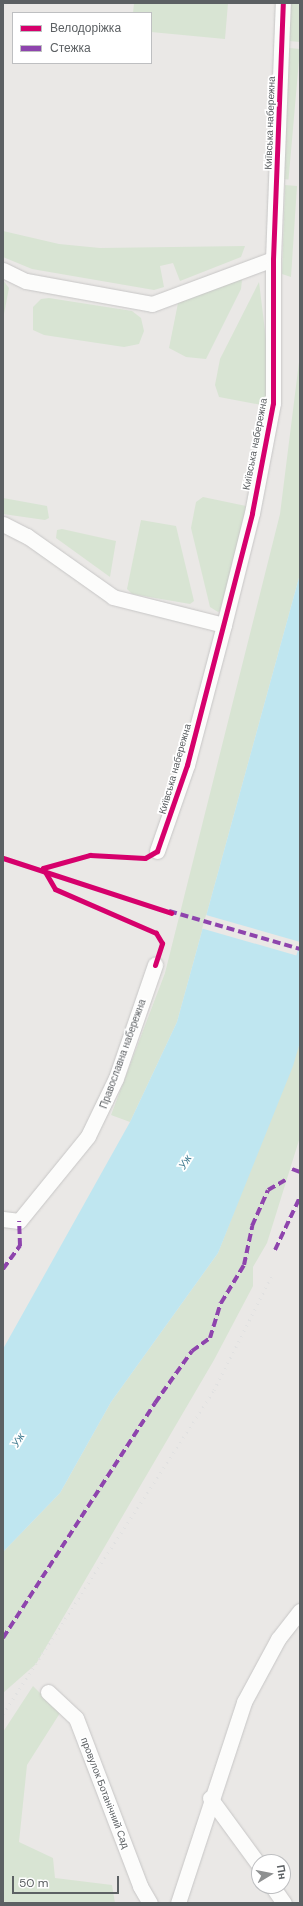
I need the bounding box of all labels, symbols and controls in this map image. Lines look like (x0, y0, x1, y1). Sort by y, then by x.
legend (12, 12, 152, 64)
text: Велодоріжка (50, 20, 121, 36)
text: Стежка (50, 40, 91, 56)
street label: Київська набережна (262, 76, 278, 170)
street label: Київська набережна (240, 397, 270, 491)
street label: Київська набережна (156, 722, 194, 816)
street label: Православна набережна (98, 998, 148, 1110)
water label: Уж (176, 1152, 194, 1172)
water label: Уж (9, 1430, 27, 1450)
street label: провулок Ботанічний Сад (78, 1736, 132, 1850)
north arrow (251, 1854, 291, 1894)
text: Пн (274, 1864, 290, 1880)
scale bar (14, 1868, 121, 1894)
text: 50 m (19, 1875, 48, 1891)

